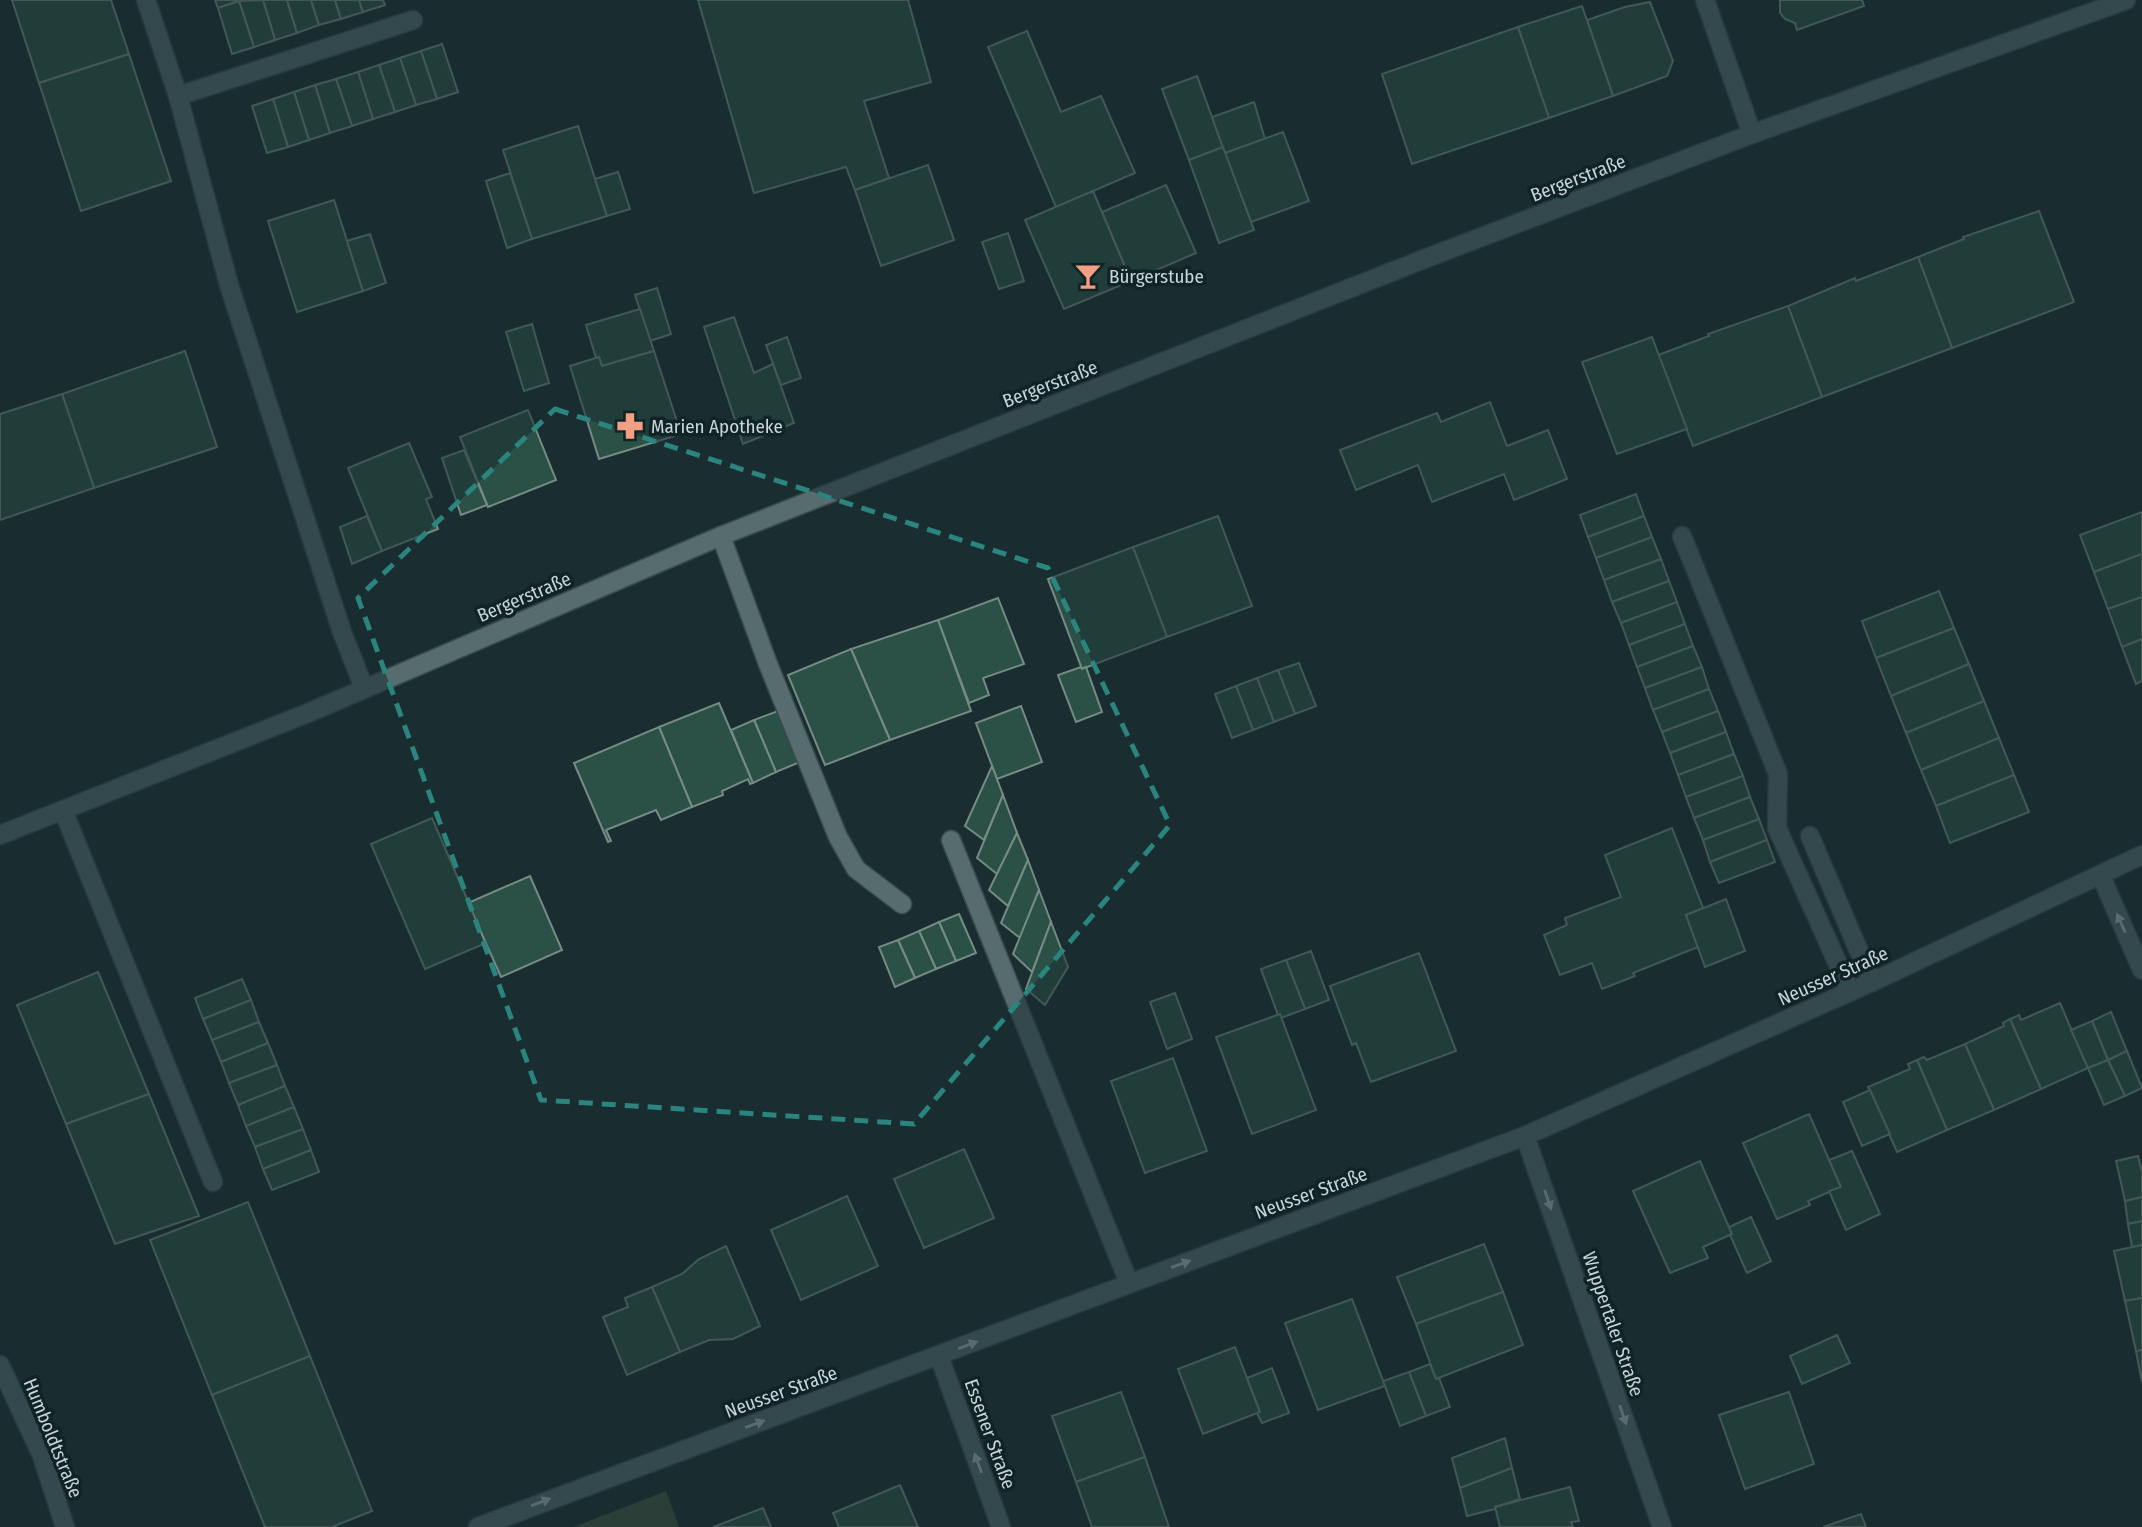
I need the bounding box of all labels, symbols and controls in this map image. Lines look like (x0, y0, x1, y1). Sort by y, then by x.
street label: Bergerstraße (1527, 149, 1629, 207)
bar icon: Bürgerstube (1073, 261, 1103, 291)
place label: Bürgerstube (1109, 265, 1204, 288)
street label: Bergerstraße (999, 355, 1101, 413)
pharmacy icon: Marien Apotheke (615, 411, 645, 441)
place label: Marien Apotheke (651, 415, 783, 438)
street label: Bergerstraße (474, 567, 574, 627)
one-way arrow (2115, 913, 2127, 933)
street label: Neusser Straße (1774, 942, 1892, 1010)
street label: Neusser Straße (1252, 1162, 1370, 1224)
one-way arrow (1543, 1190, 1554, 1211)
street label: Wuppertaler Straße (1577, 1249, 1649, 1399)
one-way arrow (1170, 1258, 1191, 1269)
one-way arrow (958, 1339, 979, 1350)
street label: Neusser Straße (722, 1361, 840, 1423)
street label: Humboldtstraße (19, 1375, 87, 1501)
street label: Essener Straße (959, 1376, 1021, 1492)
one-way arrow (1618, 1405, 1629, 1426)
one-way arrow (744, 1418, 765, 1429)
one-way arrow (972, 1452, 983, 1473)
one-way arrow (531, 1497, 552, 1508)

